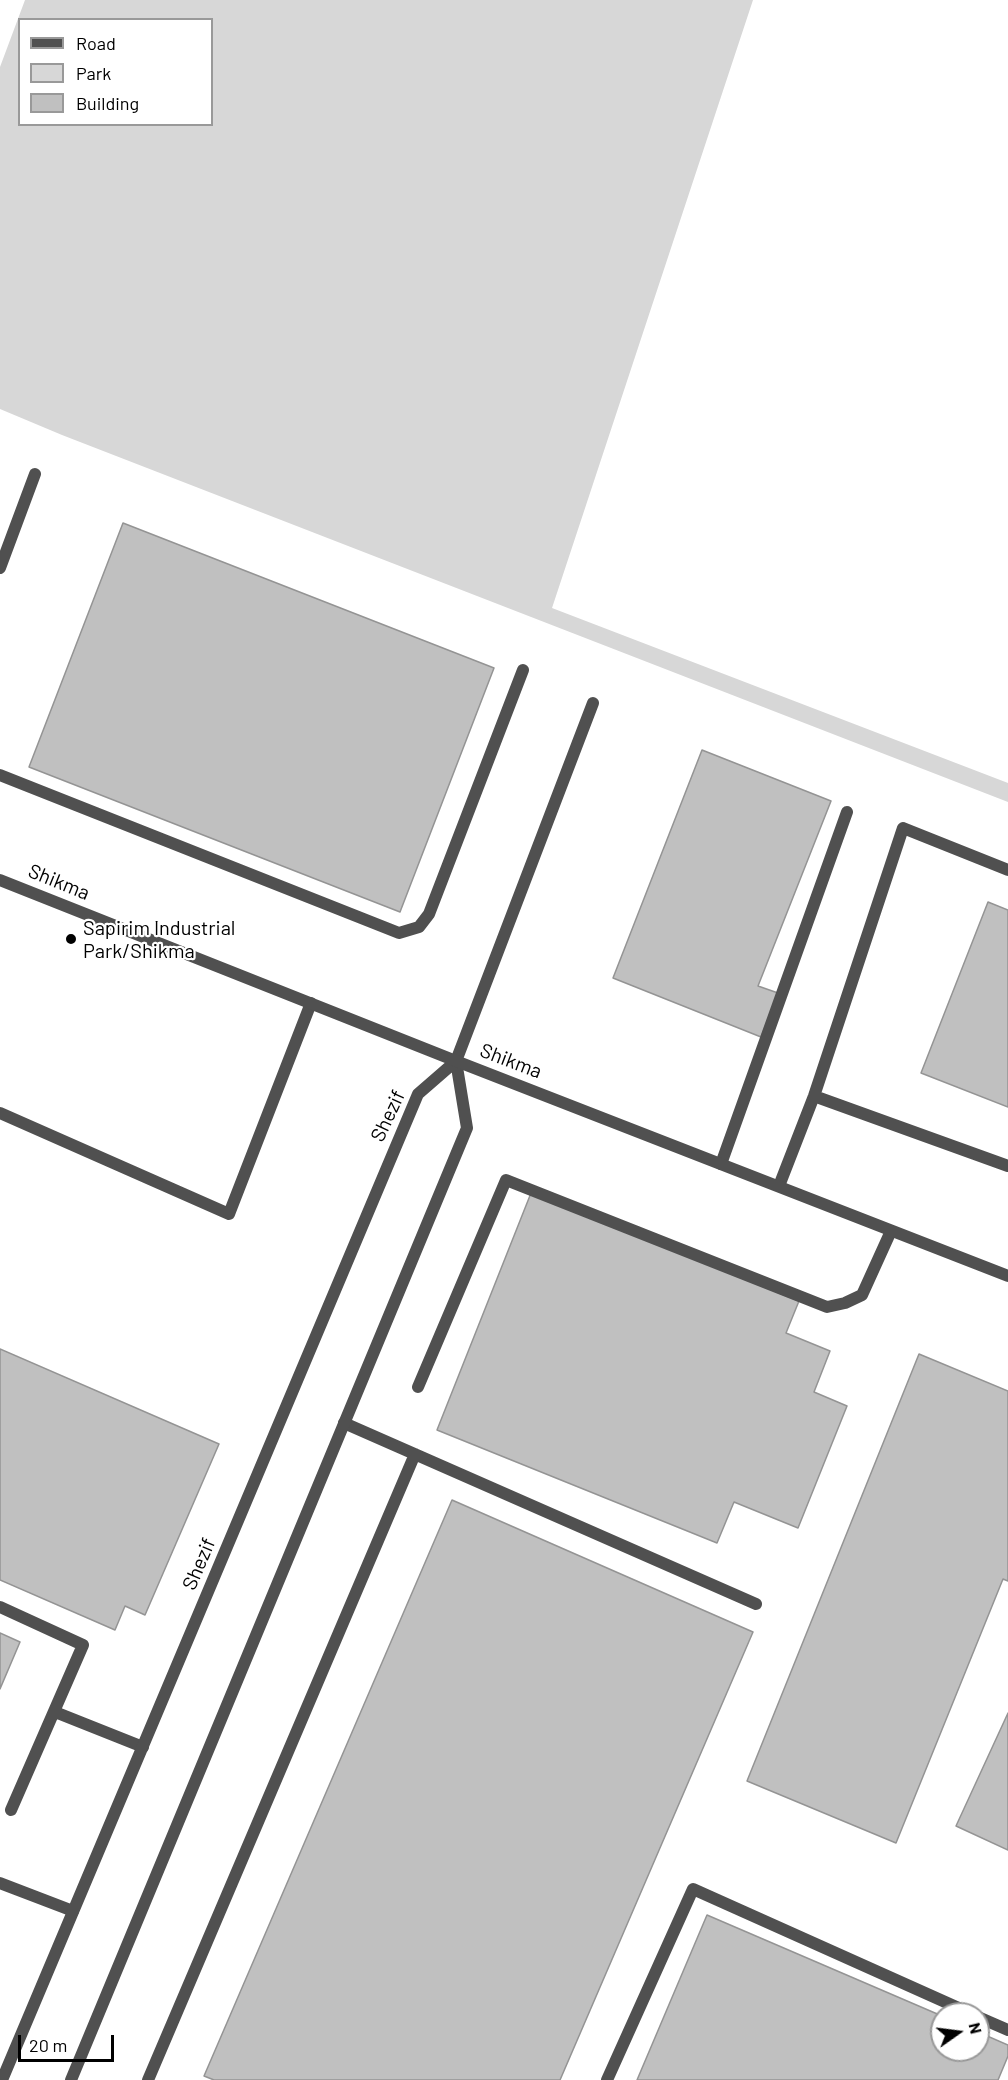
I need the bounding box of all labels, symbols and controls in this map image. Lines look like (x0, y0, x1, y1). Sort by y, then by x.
legend (18, 18, 213, 126)
text: Road (76, 32, 116, 54)
text: Park (76, 62, 111, 84)
text: Building (76, 92, 139, 114)
street label: Shikma (25, 859, 93, 905)
place label: Sapirim Industrial Park/Shikma (83, 916, 235, 963)
marker: Sapirim Industrial Park/Shikma (64, 932, 78, 946)
street label: Shikma (477, 1038, 545, 1084)
street label: Shezif (366, 1086, 410, 1146)
street label: Shezif (177, 1534, 221, 1594)
north arrow (930, 2002, 990, 2062)
text: N (966, 2021, 987, 2035)
scale bar (21, 2023, 117, 2061)
text: 20 m (29, 2034, 67, 2056)

